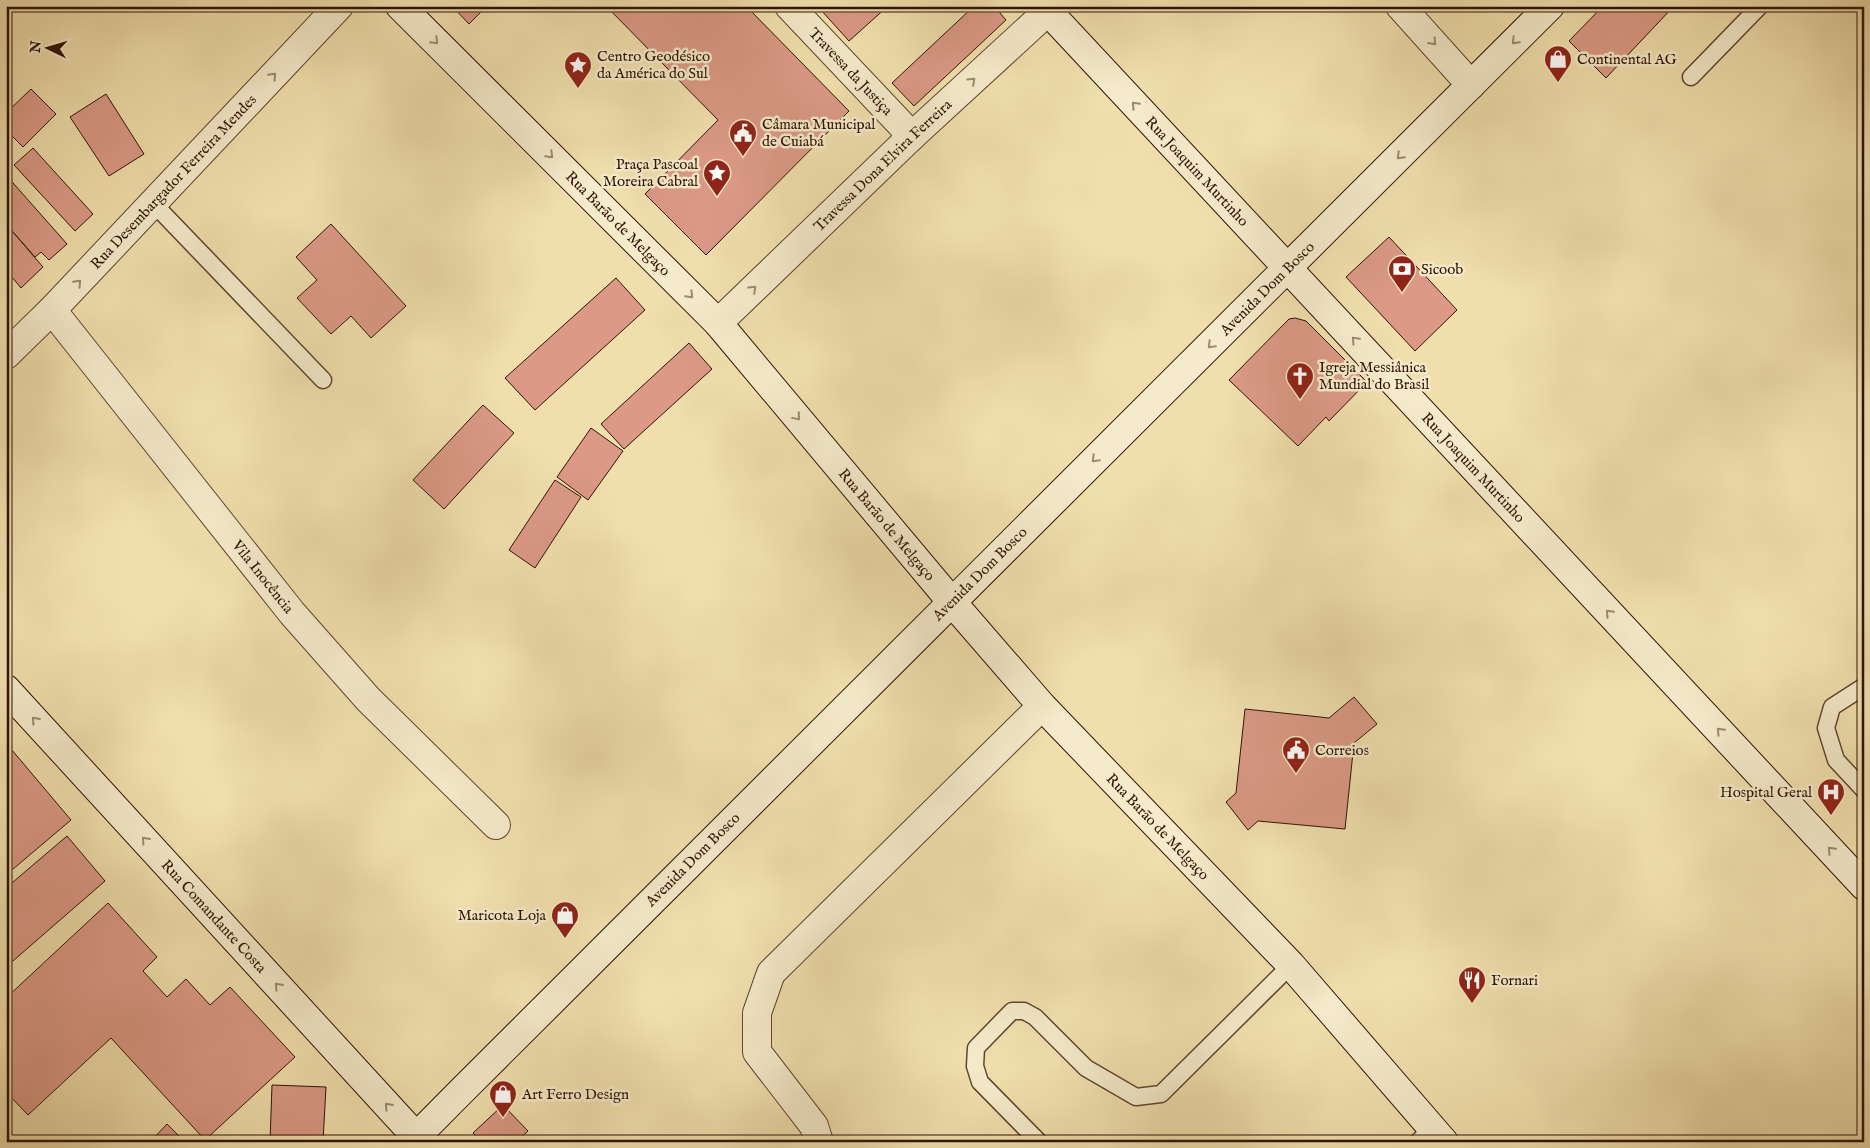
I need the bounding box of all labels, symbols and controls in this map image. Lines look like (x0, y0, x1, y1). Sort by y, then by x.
north arrow (22, 22, 72, 72)
street label: Travessa da Justiça (804, 24, 897, 120)
one-way arrow (429, 35, 438, 44)
one-way arrow (1512, 35, 1521, 44)
one-way arrow (1427, 37, 1436, 46)
text: N (26, 40, 46, 55)
shop icon: Continental AG (1543, 44, 1573, 83)
place label: Centro Geodésico da América do Sul (597, 47, 710, 83)
place icon: Centro Geodésico da América do Sul (563, 50, 593, 89)
place label: Continental AG (1577, 50, 1677, 69)
one-way arrow (267, 72, 276, 81)
one-way arrow (967, 77, 976, 86)
street label: Rua Desembargador Ferreira Mendes (87, 90, 261, 273)
street label: Travessa Dona Elvira Ferreira (810, 95, 956, 236)
one-way arrow (1132, 101, 1141, 110)
street label: Rua Joaquim Murtinho (1141, 113, 1253, 231)
place label: Câmara Municipal de Cuiabá (762, 115, 876, 151)
public building icon: Câmara Municipal de Cuiabá (728, 118, 758, 157)
one-way arrow (544, 150, 553, 159)
one-way arrow (1397, 150, 1406, 159)
place label: Praça Pascoal Moreira Cabral (603, 155, 699, 191)
place icon: Praça Pascoal Moreira Cabral (702, 158, 732, 197)
street label: Rua Barão de Melgaço (561, 167, 674, 280)
street label: Avenida Dom Bosco (1215, 238, 1319, 340)
bank icon: Sicoob (1387, 254, 1417, 293)
place label: Sicoob (1421, 260, 1463, 279)
one-way arrow (72, 280, 81, 289)
one-way arrow (747, 286, 756, 295)
one-way arrow (684, 289, 693, 298)
one-way arrow (1352, 336, 1361, 345)
one-way arrow (1208, 339, 1217, 348)
place label: Igreja Messiânica Mundial do Brasil (1319, 358, 1430, 394)
church icon: Igreja Messiânica Mundial do Brasil (1285, 361, 1315, 400)
street label: Rua Joaquim Murtinho (1417, 409, 1529, 527)
one-way arrow (791, 411, 799, 420)
one-way arrow (1092, 453, 1101, 462)
street label: Rua Barão de Melgaço (834, 465, 939, 585)
street label: Avenida Dom Bosco (928, 523, 1031, 626)
street label: Vila Inocência (227, 535, 298, 618)
one-way arrow (1606, 609, 1615, 618)
one-way arrow (32, 717, 41, 726)
one-way arrow (1717, 728, 1726, 737)
public building icon: Correios (1281, 735, 1311, 774)
place label: Correios (1315, 741, 1369, 760)
street label: Rua Barão de Melgaço (1102, 770, 1213, 884)
hospital icon: Hospital Geral (1816, 777, 1846, 816)
place label: Hospital Geral (1720, 783, 1813, 802)
street label: Avenida Dom Bosco (641, 808, 744, 912)
one-way arrow (142, 837, 151, 846)
one-way arrow (1827, 847, 1836, 856)
street label: Rua Comandante Costa (157, 856, 271, 978)
shop icon: Maricota Loja (550, 900, 580, 939)
place label: Maricota Loja (458, 906, 547, 925)
restaurant icon: Fornari (1457, 965, 1487, 1004)
place label: Fornari (1491, 971, 1538, 990)
one-way arrow (275, 983, 284, 992)
shop icon: Art Ferro Design (488, 1079, 518, 1118)
place label: Art Ferro Design (521, 1085, 629, 1104)
one-way arrow (385, 1102, 394, 1111)

